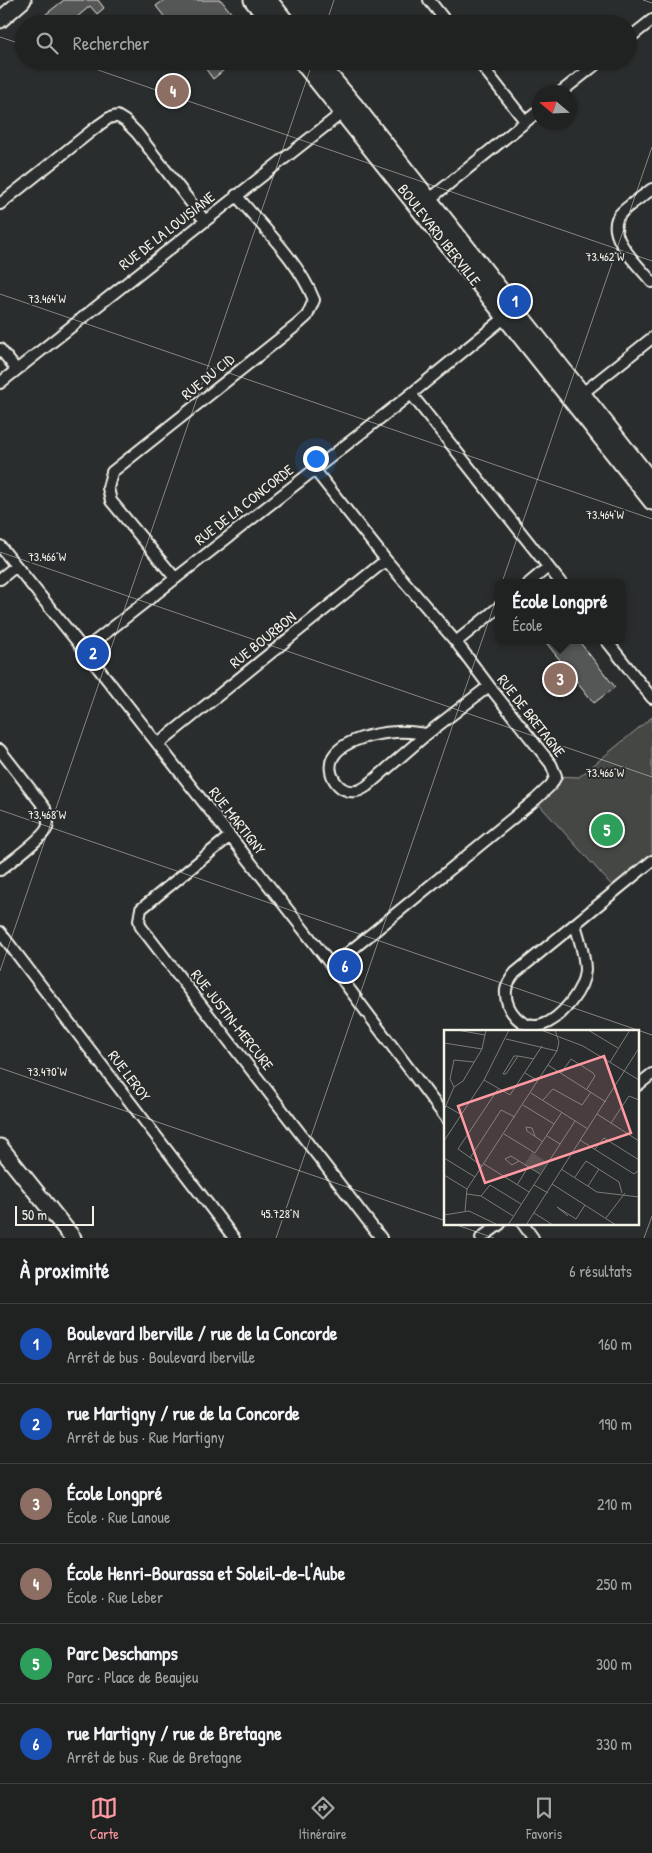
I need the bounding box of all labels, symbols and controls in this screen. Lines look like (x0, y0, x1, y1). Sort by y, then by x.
search box (15, 15, 637, 70)
icon: search (33, 29, 61, 57)
text: Rechercher (73, 30, 150, 56)
pin: 4 (157, 72, 189, 110)
north arrow (532, 85, 577, 130)
street label: BOULEVARD IBERVILLE (393, 179, 486, 290)
street label: RUE DE LA LOUISIANE (114, 186, 219, 275)
text: 73.462°W (586, 248, 625, 265)
pin: 1 (499, 282, 531, 320)
text: 73.464°W (28, 290, 67, 307)
street label: RUE DU CID (177, 348, 239, 405)
your location (303, 446, 329, 472)
street label: RUE DE LA CONCORDE (190, 459, 298, 550)
text: 73.464°W (586, 506, 625, 523)
text: 73.466°W (28, 548, 67, 565)
popup (495, 579, 625, 644)
text: École Longpré (512, 588, 608, 614)
street label: RUE BOURBON (225, 606, 300, 673)
text: École (512, 614, 543, 636)
pin: 2 (77, 634, 109, 672)
pin: 3 (544, 660, 576, 698)
street label: RUE DE BRETAGNE (492, 670, 571, 762)
text: 73.466°W (586, 764, 625, 781)
street label: RUE MARTIGNY (204, 782, 271, 859)
text: 73.468°W (28, 806, 67, 823)
pin: 5 (591, 811, 623, 849)
pin: 6 (329, 947, 361, 985)
street label: RUE JUSTIN-MERCURE (186, 965, 279, 1075)
inset map (444, 1030, 640, 1226)
street label: RUE LEROY (103, 1046, 156, 1106)
text: 73.470°W (27, 1063, 68, 1080)
scale bar (15, 1203, 94, 1226)
text: 50 m (22, 1205, 47, 1224)
text: 45.728°N (261, 1205, 299, 1222)
text: À proximité (20, 1256, 109, 1285)
text: 6 résultats (569, 1260, 632, 1282)
text: Boulevard Iberville / rue de la Concorde (67, 1320, 337, 1346)
text: 1 (33, 1333, 39, 1355)
text: 160 m (598, 1333, 632, 1355)
text: Arrêt de bus · Boulevard Iberville (67, 1346, 255, 1368)
text: rue Martigny / rue de la Concorde (67, 1400, 300, 1426)
text: 2 (32, 1413, 40, 1435)
text: 190 m (599, 1413, 632, 1435)
text: Arrêt de bus · Rue Martigny (67, 1426, 225, 1448)
text: École Longpré (67, 1480, 162, 1506)
text: 3 (32, 1493, 40, 1515)
text: 210 m (597, 1493, 632, 1515)
text: École · Rue Lanoue (67, 1506, 170, 1528)
text: École Henri-Bourassa et Soleil-de-l'Aube (67, 1560, 345, 1586)
text: 4 (33, 1573, 39, 1595)
text: 250 m (596, 1573, 632, 1595)
text: École · Rue Leber (67, 1586, 163, 1608)
text: Parc Deschamps (67, 1640, 178, 1666)
text: 5 (33, 1653, 39, 1675)
text: 300 m (596, 1653, 632, 1675)
text: Parc · Place de Beaujeu (67, 1666, 198, 1688)
text: rue Martigny / rue de Bretagne (67, 1720, 282, 1746)
text: 6 (33, 1733, 39, 1755)
text: 330 m (596, 1733, 632, 1755)
text: Arrêt de bus · Rue de Bretagne (67, 1746, 242, 1768)
tab: Carte (90, 1794, 119, 1843)
tab: Itinéraire (298, 1794, 347, 1843)
tab: Favoris (526, 1794, 562, 1843)

